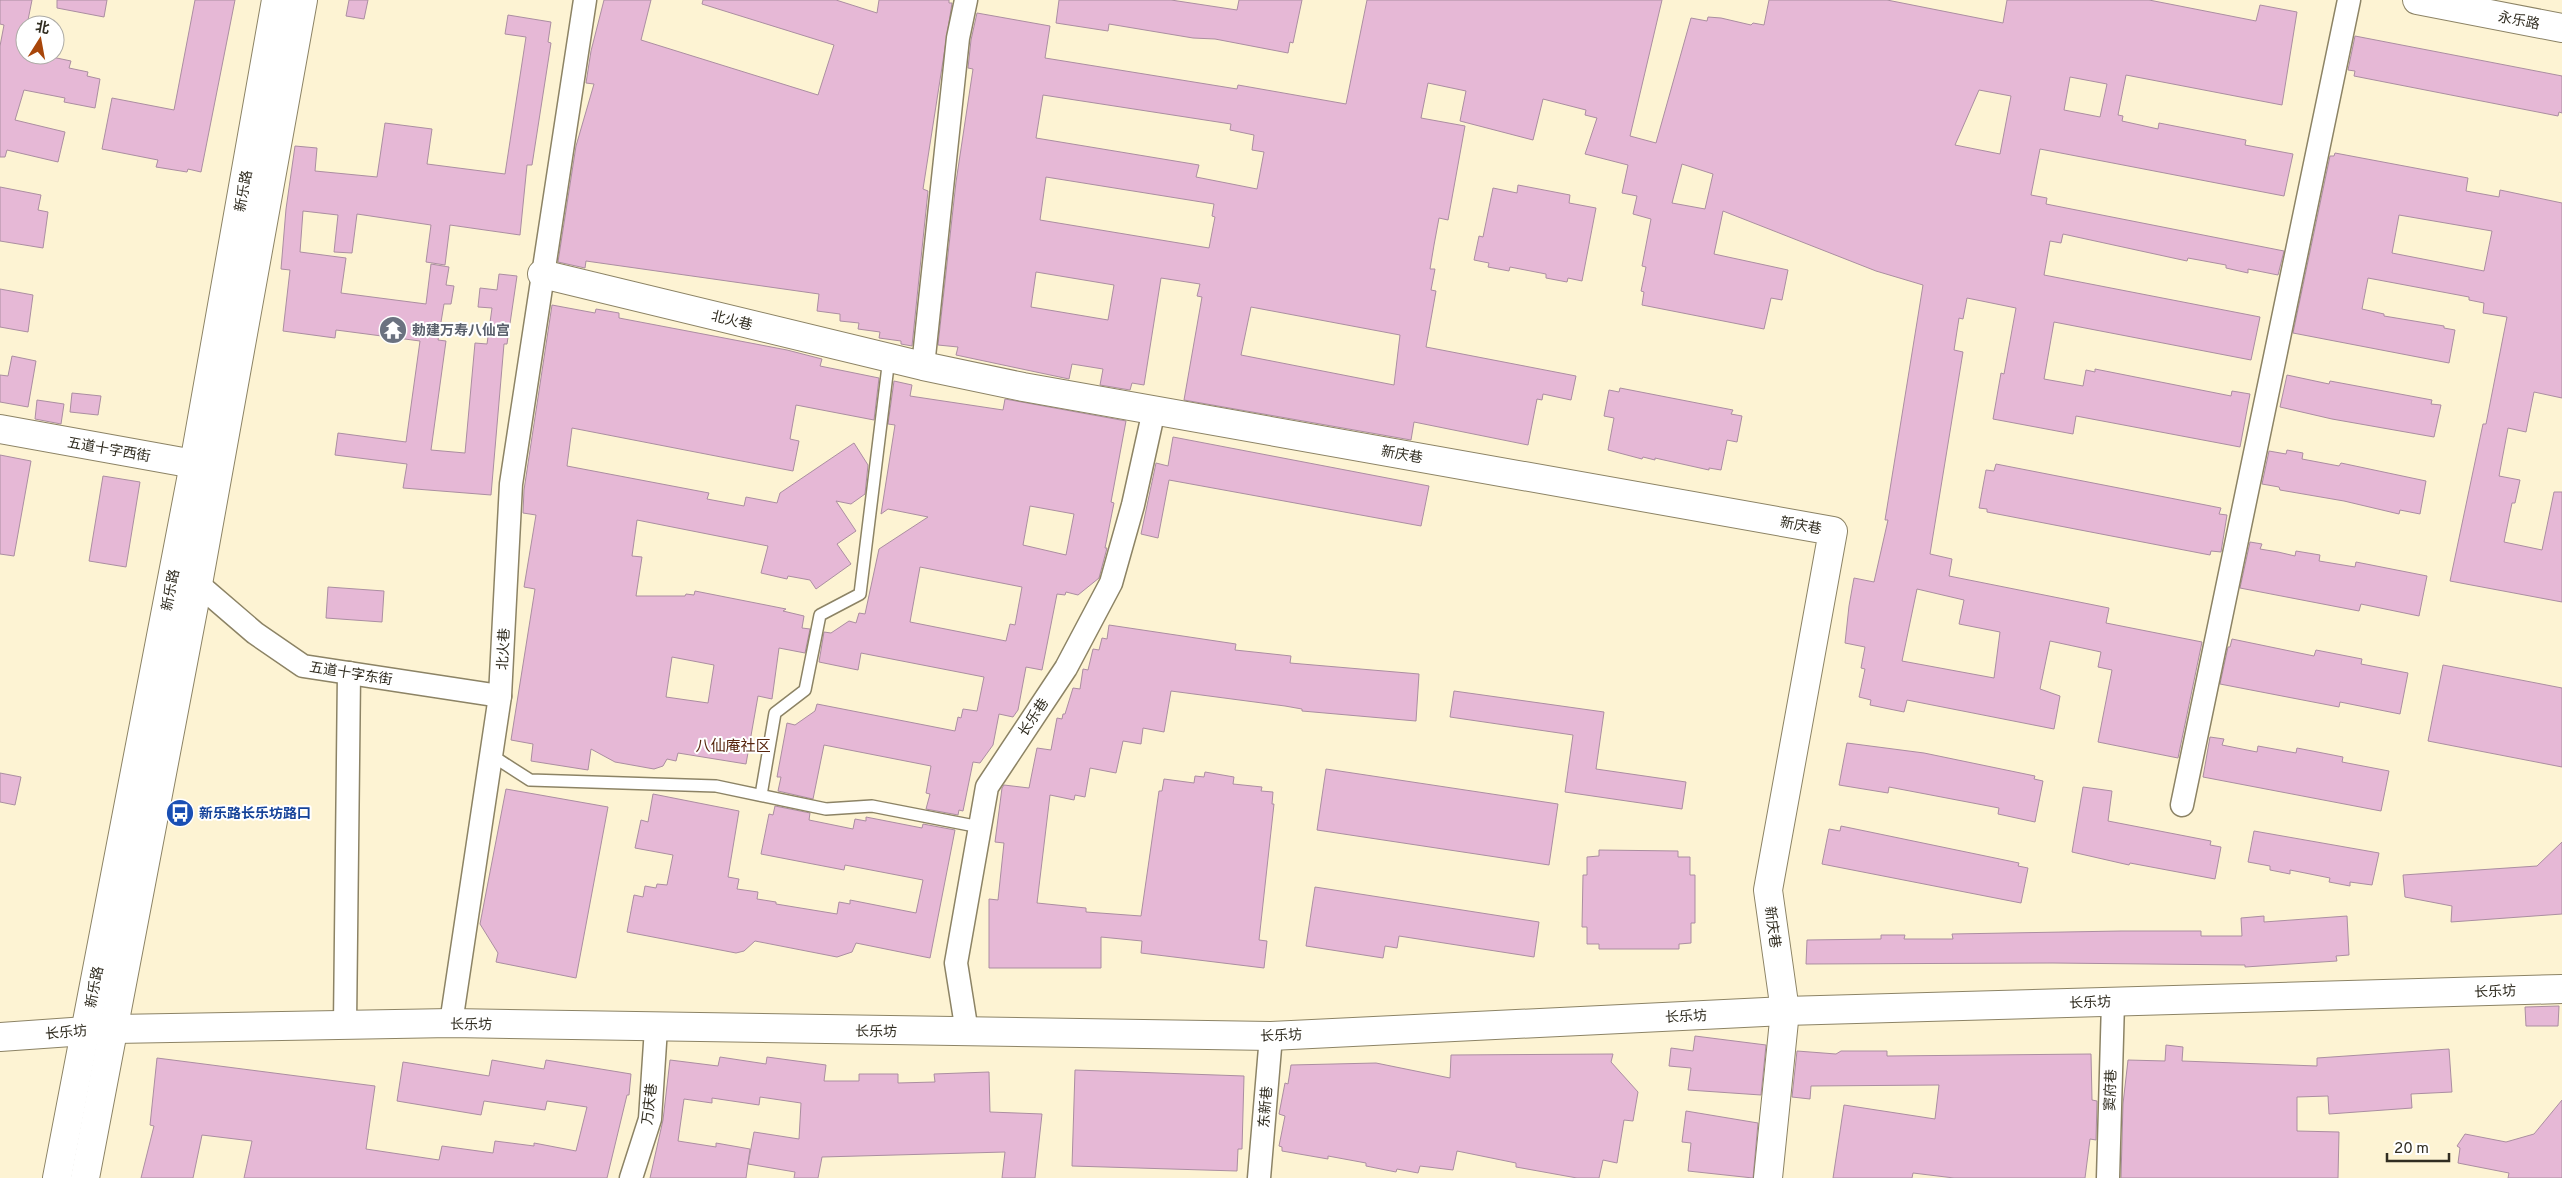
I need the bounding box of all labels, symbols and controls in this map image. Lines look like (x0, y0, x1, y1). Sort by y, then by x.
street label: 永乐路 (2496, 9, 2541, 34)
north arrow (15, 15, 65, 65)
text: 北 (34, 19, 51, 38)
street label: 新乐路 (232, 169, 256, 213)
street label: 北火巷 (709, 307, 754, 335)
temple icon: 勅建万寿八仙宫 (378, 315, 408, 345)
place label: 勅建万寿八仙宫 (412, 322, 510, 340)
street label: 五道十字西街 (66, 435, 152, 466)
street label: 新庆巷 (1380, 443, 1424, 467)
street label: 新庆巷 (1779, 514, 1823, 538)
street label: 新乐路 (159, 568, 184, 613)
street label: 北火巷 (494, 628, 514, 670)
street label: 五道十字东街 (308, 660, 394, 689)
street label: 长乐巷 (1015, 696, 1053, 740)
district label: 八仙庵社区 (695, 737, 771, 757)
bus stop icon: 新乐路长乐坊路口 (165, 798, 195, 828)
place label: 新乐路长乐坊路口 (199, 806, 311, 823)
street label: 新庆巷 (1760, 905, 1783, 949)
street label: 新乐路 (83, 965, 108, 1010)
street label: 长乐坊 (2474, 982, 2516, 1002)
street label: 长乐坊 (2069, 993, 2111, 1013)
street label: 长乐坊 (1665, 1007, 1707, 1027)
street label: 长乐坊 (450, 1016, 492, 1034)
street label: 长乐坊 (44, 1022, 88, 1044)
street label: 长乐坊 (855, 1023, 897, 1041)
street label: 长乐坊 (1260, 1026, 1302, 1046)
street label: 窦府巷 (2102, 1069, 2121, 1111)
street label: 万庆巷 (639, 1082, 661, 1126)
street label: 东新巷 (1256, 1085, 1277, 1129)
scale bar (2387, 1130, 2450, 1162)
text: 20 m (2394, 1140, 2429, 1159)

